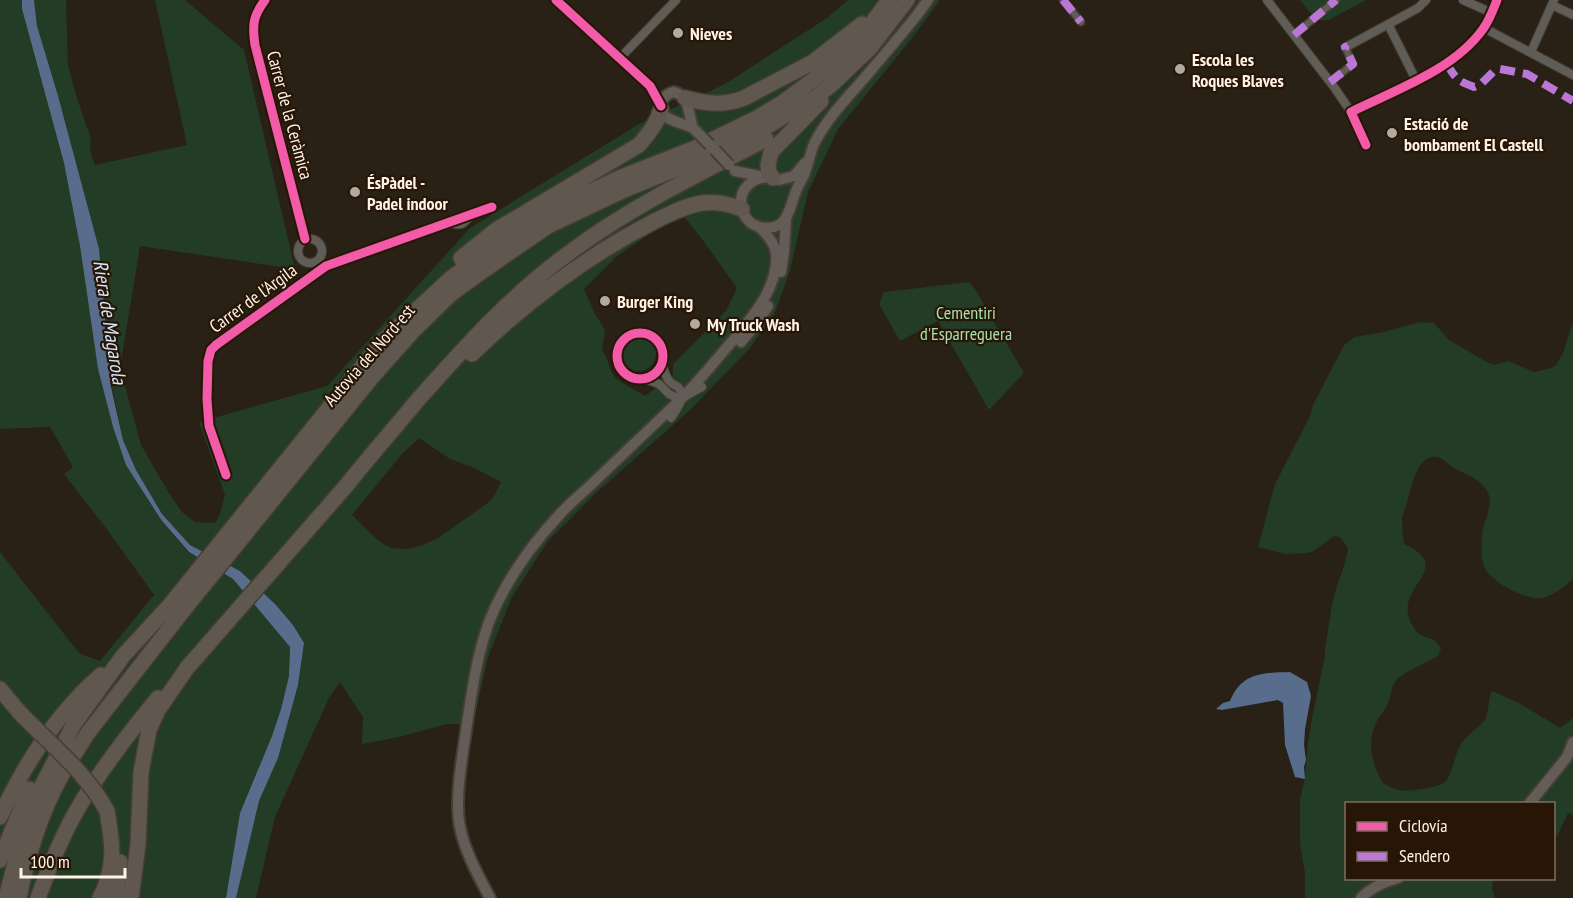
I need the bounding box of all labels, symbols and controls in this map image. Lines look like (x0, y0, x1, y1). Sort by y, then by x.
place label: Nieves (690, 22, 732, 45)
marker: Nieves (671, 26, 685, 40)
street label: Carrer de la Ceràmica (262, 48, 318, 182)
place label: Escola les Roques Blaves (1192, 48, 1284, 92)
marker: Escola les Roques Blaves (1173, 62, 1187, 76)
place label: Estació de bombament El Castell (1404, 112, 1544, 156)
marker: Estació de bombament El Castell (1385, 126, 1399, 140)
place label: ÉsPàdel - Padel indoor (367, 171, 449, 215)
marker: ÉsPàdel - Padel indoor (348, 185, 362, 199)
water label: Riera de Magarola (87, 258, 133, 387)
street label: Carrer de l'Argila (205, 259, 301, 337)
place label: Burger King (617, 290, 693, 313)
marker: Burger King (598, 294, 612, 308)
street label: Autovia del Nord-est (318, 299, 420, 411)
park label: Cementiri d'Esparreguera (920, 301, 1012, 345)
place label: My Truck Wash (707, 313, 800, 336)
marker: My Truck Wash (688, 317, 702, 331)
legend (1345, 802, 1555, 880)
text: Ciclovía (1399, 814, 1447, 837)
scale bar (21, 841, 124, 879)
text: Sendero (1399, 844, 1450, 867)
text: 100 m (30, 850, 70, 873)

